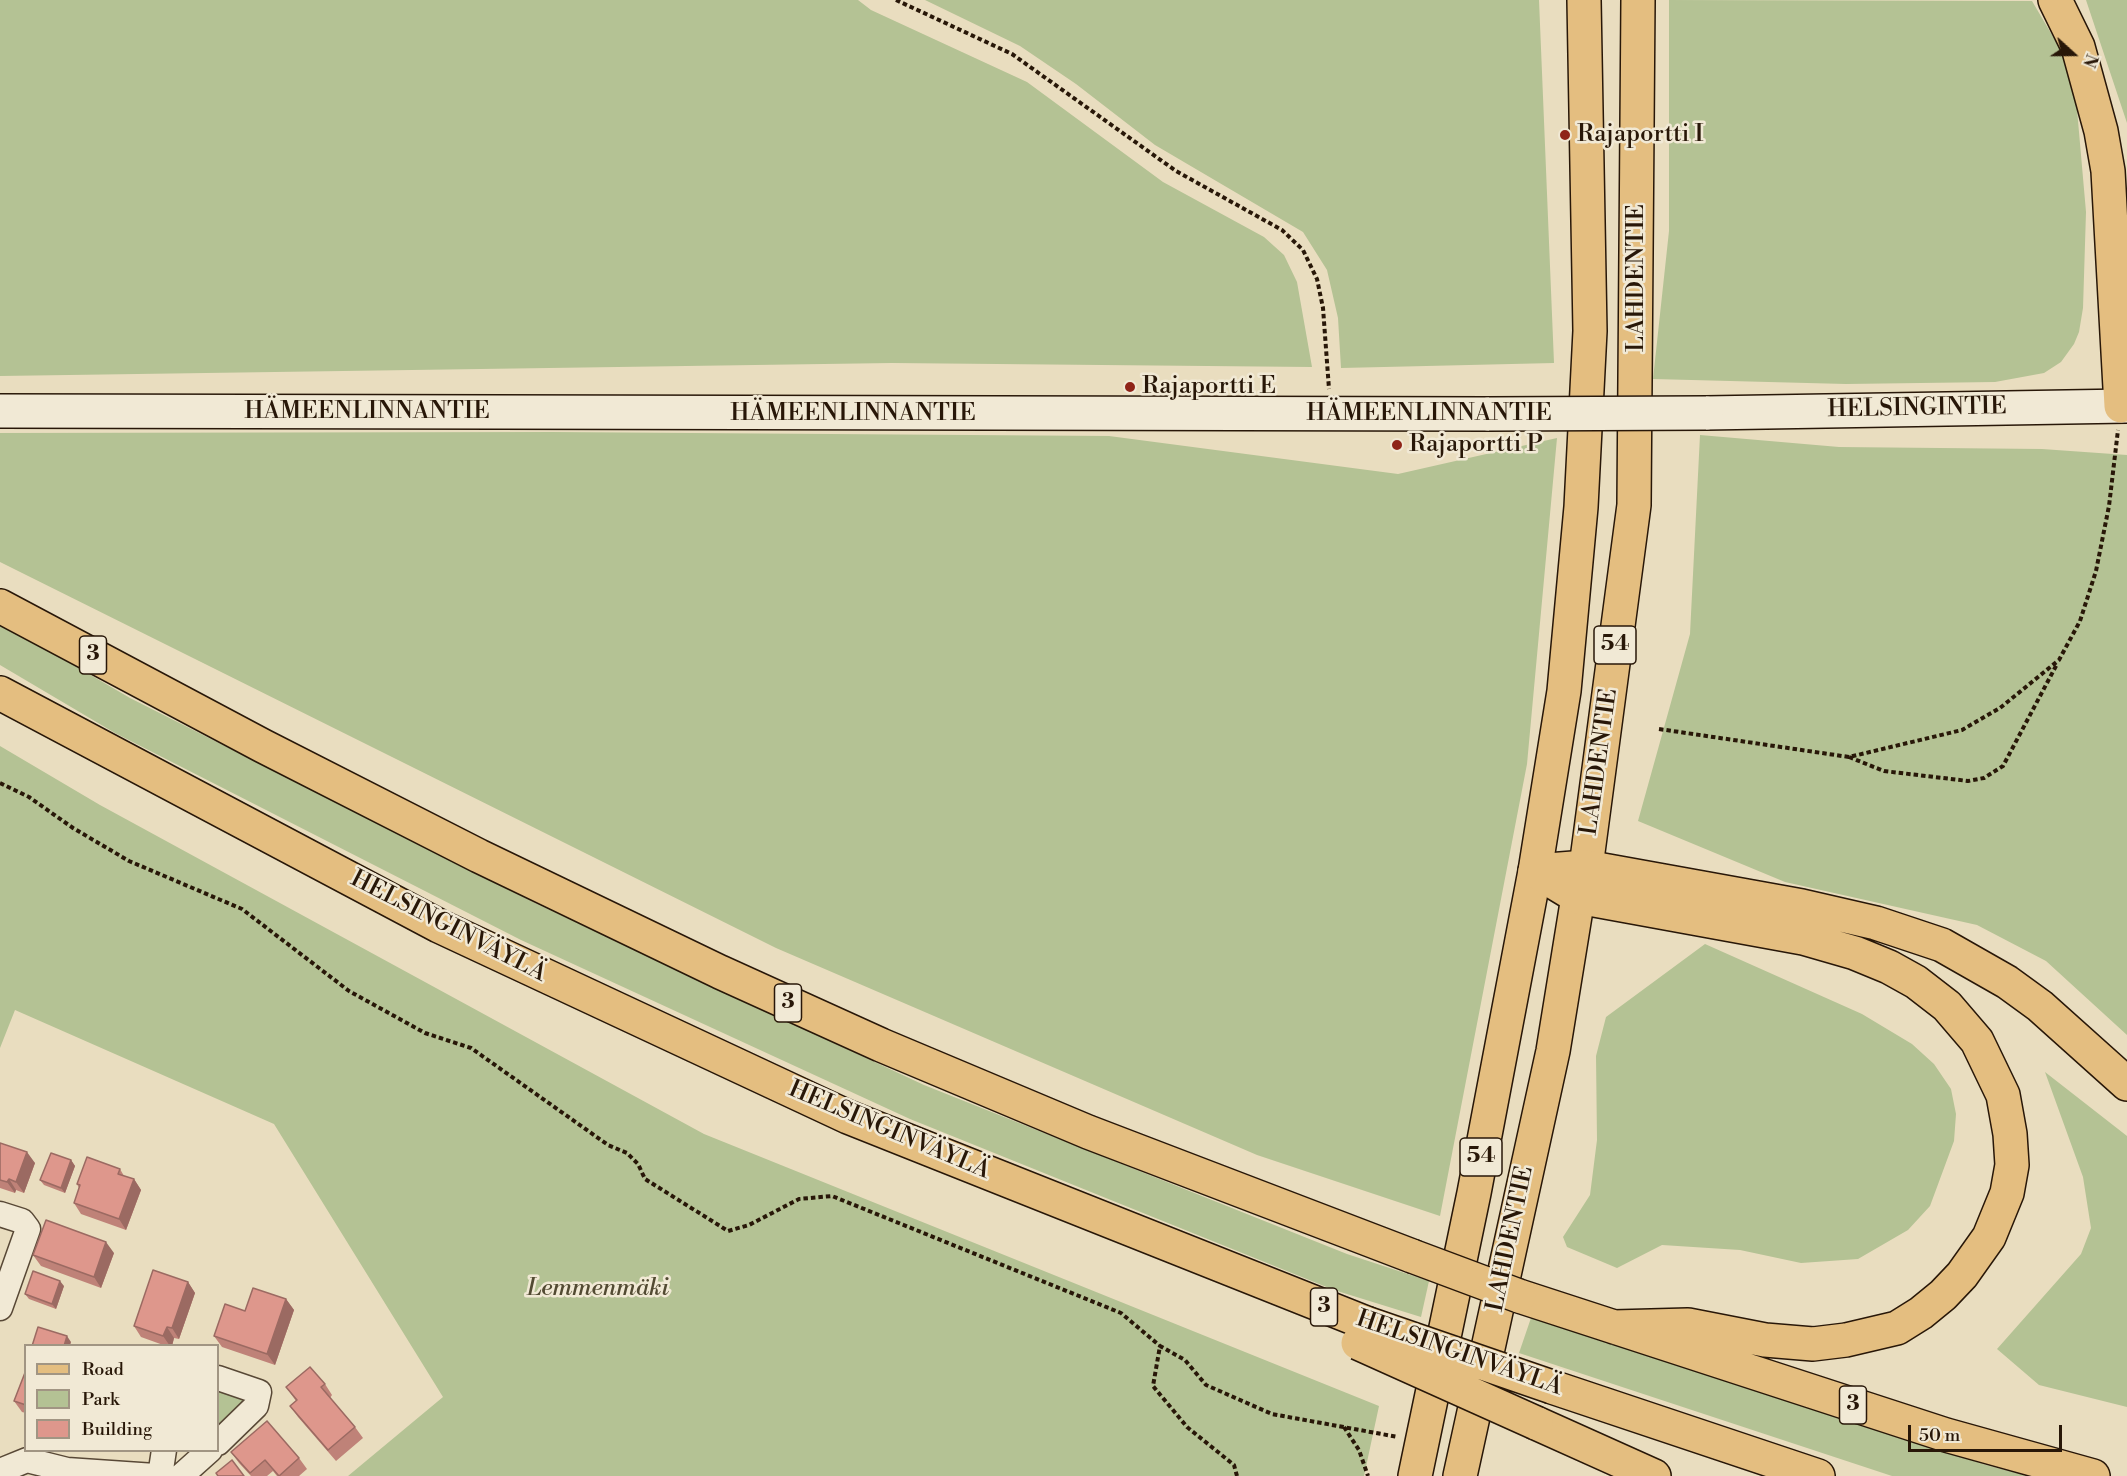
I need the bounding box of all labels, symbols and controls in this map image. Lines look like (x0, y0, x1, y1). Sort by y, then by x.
north arrow (2043, 24, 2103, 84)
text: N (2078, 51, 2101, 70)
place label: Rajaportti I (1577, 121, 1704, 149)
marker: Rajaportti I (1558, 128, 1572, 142)
street label: LAHDENTIE (1623, 204, 1651, 352)
place label: Rajaportti E (1142, 373, 1276, 401)
marker: Rajaportti E (1123, 380, 1137, 394)
street label: HELSINGINTIE (1827, 393, 2007, 425)
street label: HÄMEENLINNANTIE (244, 398, 490, 426)
street label: HÄMEENLINNANTIE (730, 400, 976, 428)
street label: HÄMEENLINNANTIE (1306, 400, 1552, 428)
place label: Rajaportti P (1409, 431, 1543, 459)
marker: Rajaportti P (1390, 438, 1404, 452)
road number: 54 (1594, 626, 1636, 664)
road number: 3 (80, 636, 106, 674)
street label: LAHDENTIE (1575, 687, 1625, 837)
street label: HELSINGINVÄYLÄ (345, 865, 551, 989)
road number: 3 (774, 984, 802, 1022)
street label: HELSINGINVÄYLÄ (784, 1076, 994, 1186)
road number: 54 (1460, 1138, 1502, 1176)
street label: LAHDENTIE (1482, 1164, 1540, 1314)
park label: Lemmenmäki (527, 1275, 669, 1303)
road number: 3 (1310, 1288, 1338, 1326)
street label: HELSINGINVÄYLÄ (1352, 1305, 1566, 1403)
legend (24, 1344, 219, 1452)
text: Road (82, 1358, 124, 1381)
road number: 3 (1840, 1386, 1866, 1424)
text: Park (82, 1388, 119, 1411)
scale bar (1911, 1413, 2066, 1451)
text: Building (82, 1418, 152, 1441)
text: 50 m (1919, 1424, 1960, 1447)

